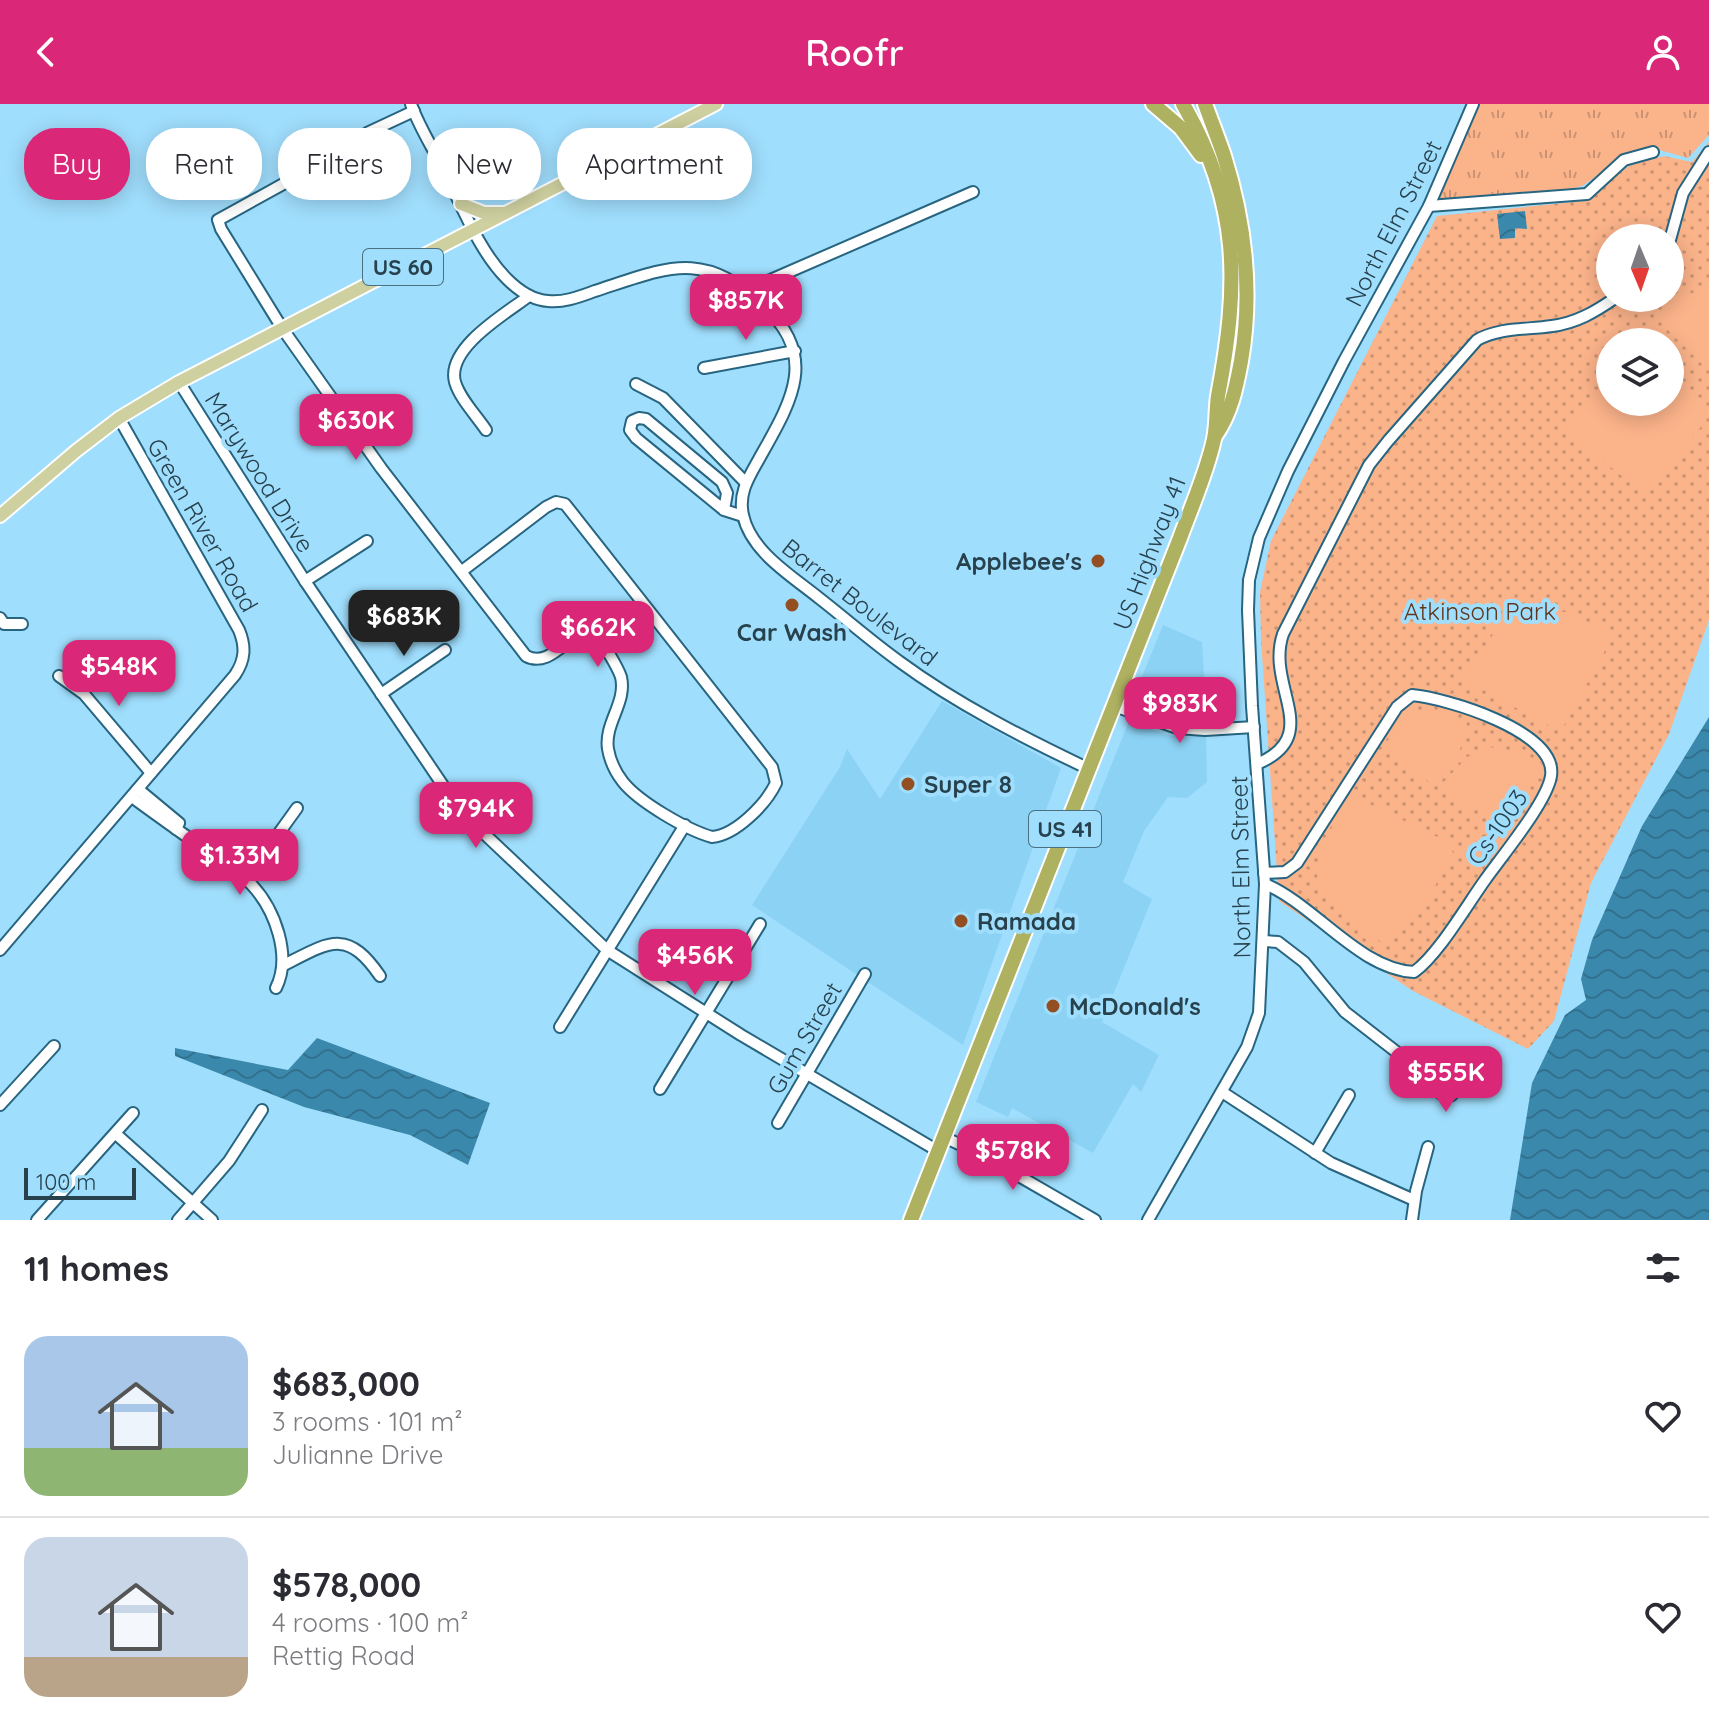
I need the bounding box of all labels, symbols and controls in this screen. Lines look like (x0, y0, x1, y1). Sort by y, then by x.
icon: back (24, 30, 68, 74)
text: Roofr (805, 30, 904, 75)
icon: person (1641, 30, 1685, 74)
chip: Buy (24, 128, 130, 200)
chip: Rent (146, 128, 262, 200)
chip: Filters (278, 128, 411, 200)
chip: New (427, 128, 541, 200)
chip: Apartment (557, 128, 752, 200)
street label: North Elm Street (1338, 135, 1448, 311)
north arrow (1596, 224, 1684, 312)
map controls (1596, 224, 1684, 416)
road number: US 60 (363, 249, 443, 285)
pin: $857K (690, 274, 802, 342)
text: $857K (708, 283, 784, 316)
button: layers (1596, 328, 1684, 416)
street label: Marywood Drive (199, 386, 321, 558)
pin: $630K (300, 394, 412, 462)
text: $630K (318, 403, 394, 436)
street label: Green River Road (141, 433, 265, 617)
street label: US Highway 41 (1106, 472, 1192, 634)
street label: Barret Boulevard (776, 532, 944, 672)
place label: Applebee's (956, 546, 1082, 576)
marker: Applebee's (1089, 552, 1107, 570)
pin: $683K (348, 590, 460, 658)
marker: Car Wash (783, 596, 801, 614)
park label: Atkinson Park (1404, 596, 1556, 626)
text: $683K (366, 599, 442, 632)
pin: $662K (542, 601, 654, 669)
text: $662K (560, 610, 636, 643)
place label: Car Wash (737, 617, 847, 647)
pin: $548K (63, 640, 175, 708)
text: $548K (80, 649, 158, 682)
pin: $983K (1124, 677, 1236, 745)
text: $983K (1142, 686, 1218, 719)
place label: Super 8 (924, 769, 1012, 799)
marker: Super 8 (899, 775, 917, 793)
street label: North Elm Street (1223, 775, 1257, 959)
pin: $794K (420, 782, 532, 850)
street label: Cs-1003 (1460, 784, 1534, 870)
text: $794K (438, 791, 514, 824)
road number: US 41 (1029, 811, 1101, 847)
pin: $1.33M (175, 829, 305, 897)
text: $1.33M (199, 838, 281, 871)
place label: Ramada (977, 906, 1076, 936)
marker: Ramada (952, 912, 970, 930)
pin: $456K (639, 929, 751, 997)
text: $456K (656, 938, 734, 971)
street label: Gum Street (760, 977, 848, 1099)
place label: McDonald's (1069, 991, 1201, 1021)
marker: McDonald's (1044, 997, 1062, 1015)
pin: $555K (1390, 1046, 1502, 1114)
text: $555K (1407, 1055, 1485, 1088)
pin: $578K (957, 1124, 1069, 1192)
text: $578K (975, 1133, 1051, 1166)
scale bar (24, 1164, 136, 1200)
text: 100 m (36, 1168, 96, 1196)
icon: filters (1641, 1246, 1685, 1290)
text: 11 homes (24, 1247, 169, 1290)
text: $683,000 (272, 1362, 420, 1405)
icon: home (88, 1368, 184, 1464)
icon: heart (1641, 1394, 1685, 1438)
text: 3 rooms · 101 m² (272, 1405, 463, 1438)
text: Julianne Drive (272, 1438, 443, 1471)
text: $578,000 (272, 1563, 421, 1606)
icon: home (88, 1569, 184, 1665)
icon: heart (1641, 1595, 1685, 1639)
text: 4 rooms · 100 m² (272, 1606, 468, 1639)
text: Rettig Road (272, 1639, 415, 1672)

